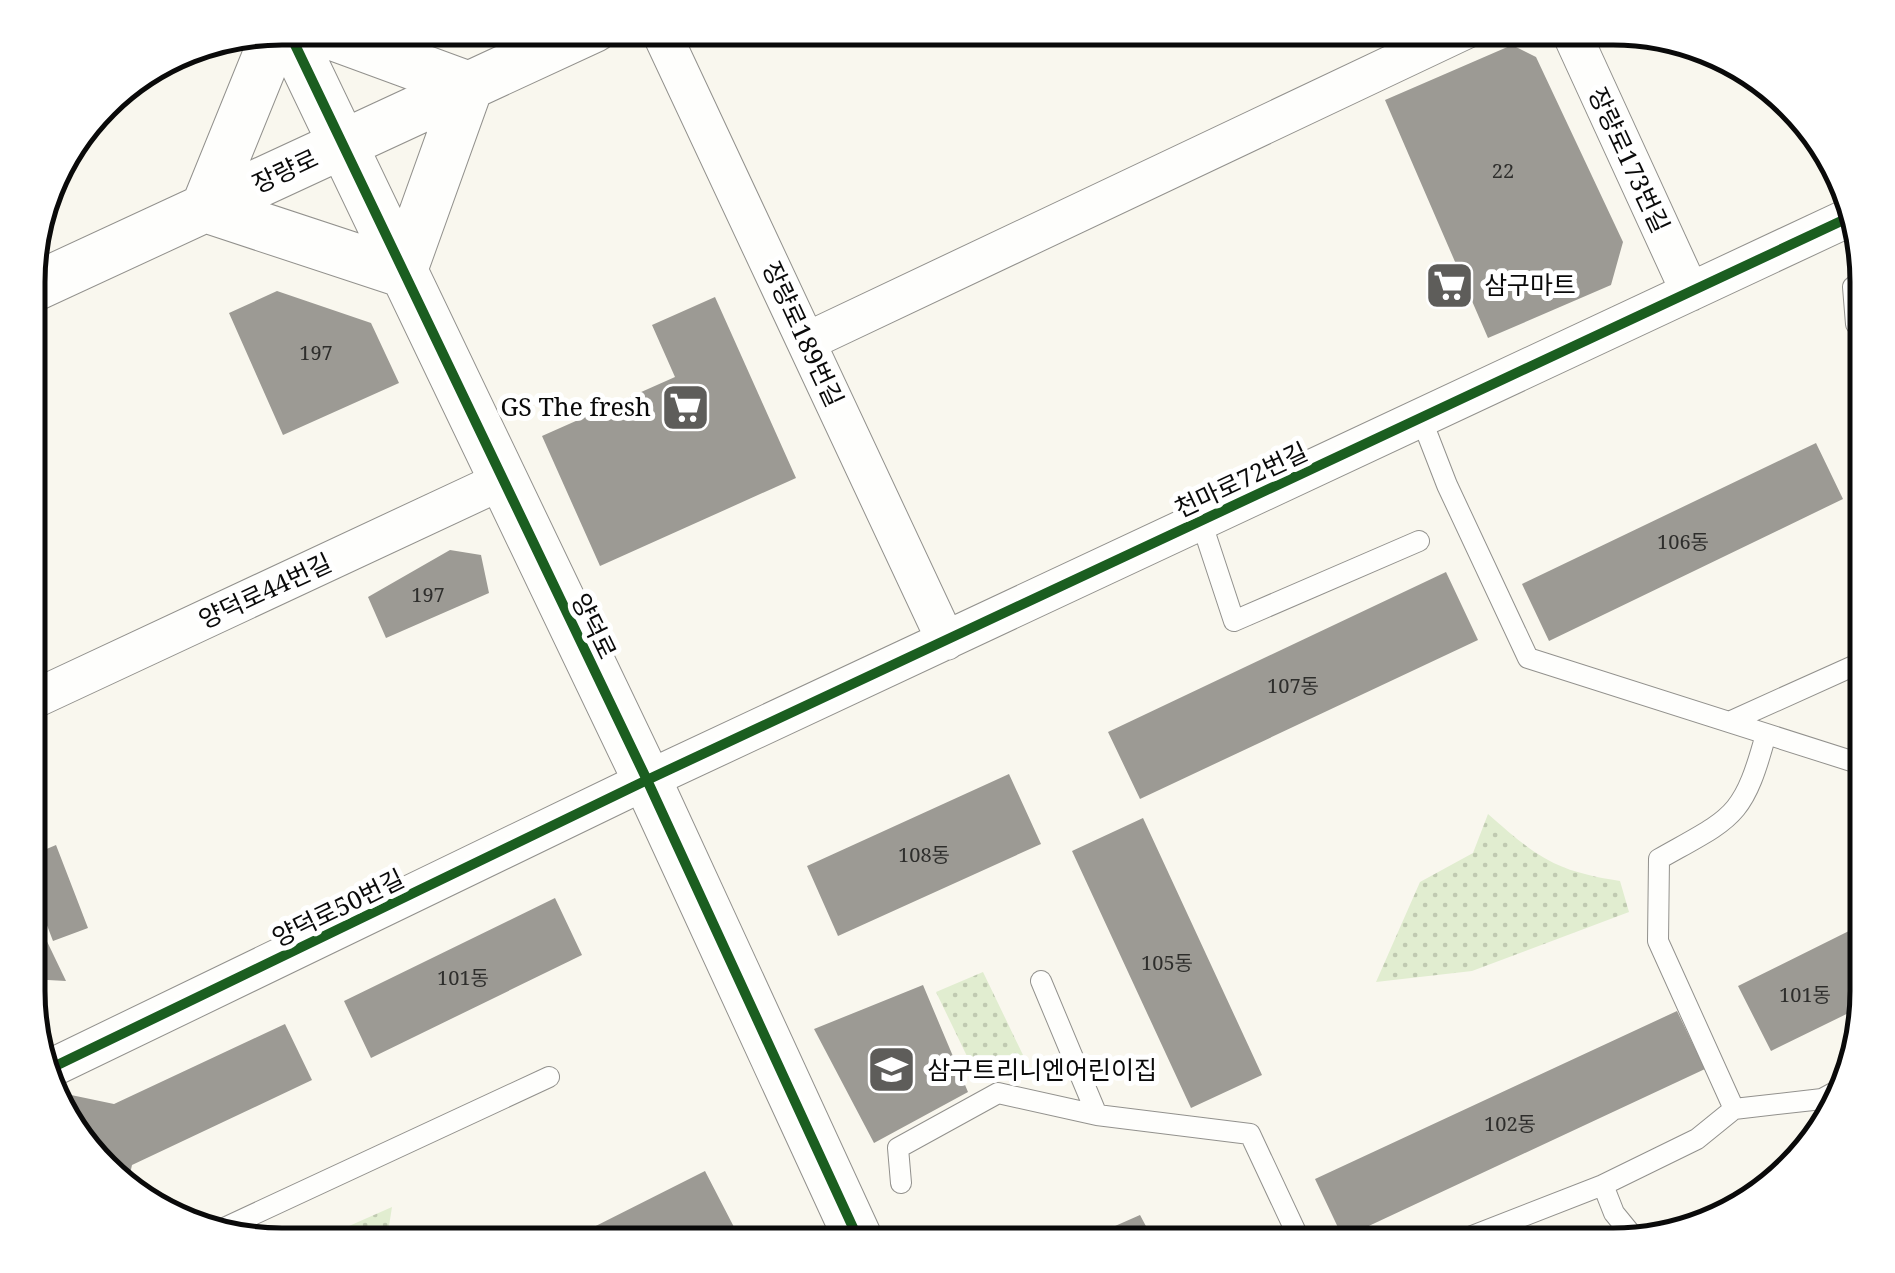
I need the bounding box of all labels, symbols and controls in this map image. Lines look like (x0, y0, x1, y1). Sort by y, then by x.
street label: 장량로173번길 (1581, 81, 1678, 238)
street label: 장량로 (246, 140, 323, 200)
house number: 22 (1492, 157, 1514, 184)
street label: 장량로189번길 (755, 255, 852, 412)
supermarket icon: 삼구마트 (1423, 259, 1475, 311)
place label: 삼구마트 (1484, 267, 1576, 301)
house number: 197 (299, 339, 333, 366)
supermarket icon: GS The fresh (660, 381, 712, 433)
place label: GS The fresh (500, 389, 651, 423)
street label: 천마로72번길 (1169, 433, 1313, 525)
house number: 106동 (1657, 528, 1709, 555)
street label: 양덕로44번길 (193, 544, 337, 636)
house number: 197 (411, 581, 445, 608)
street label: 양덕로 (564, 587, 625, 664)
house number: 107동 (1267, 672, 1319, 699)
house number: 108동 (898, 841, 950, 868)
street label: 양덕로50번길 (266, 860, 409, 954)
house number: 105동 (1141, 949, 1193, 976)
house number: 101동 (437, 964, 489, 991)
house number: 101동 (1779, 981, 1831, 1008)
school or university icon: 삼구트리니엔어린이집 (866, 1044, 918, 1096)
place label: 삼구트리니엔어린이집 (927, 1052, 1157, 1086)
house number: 102동 (1484, 1110, 1536, 1137)

